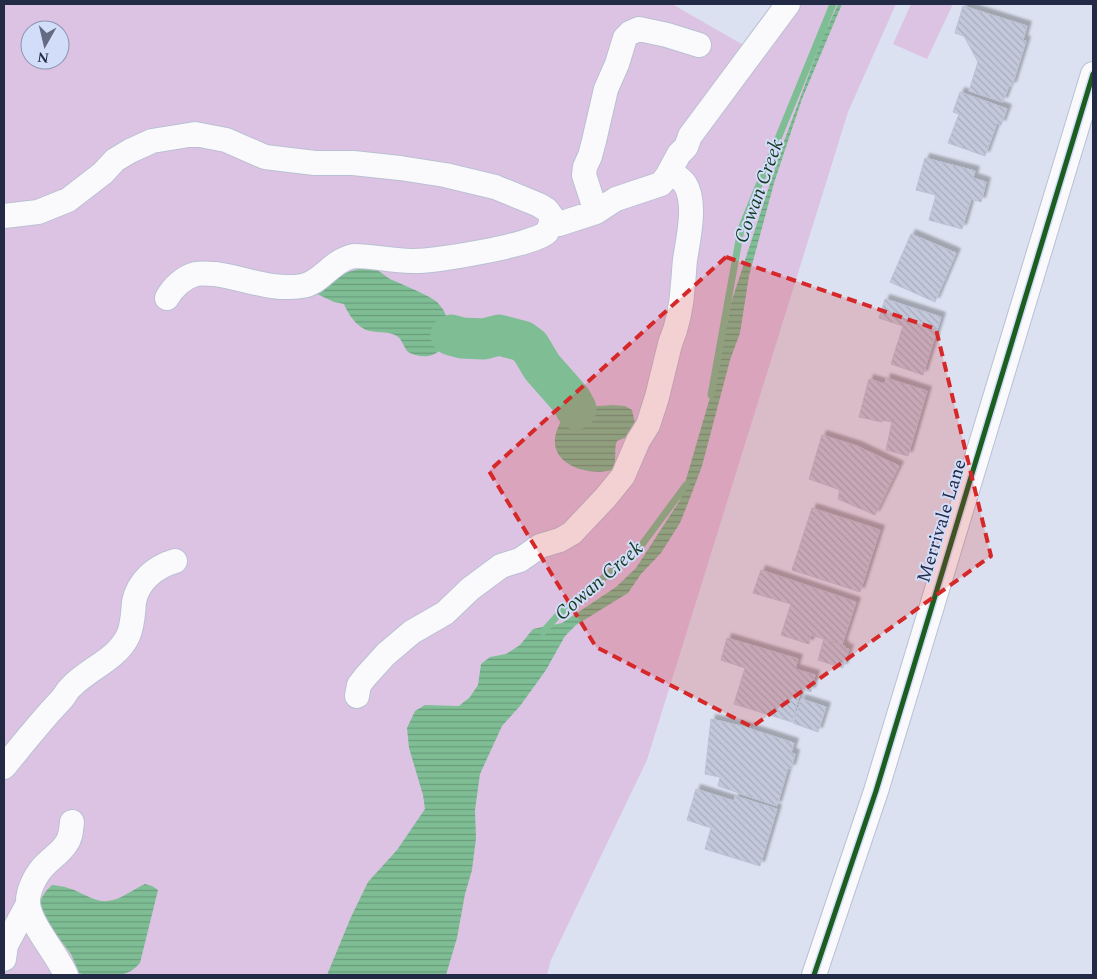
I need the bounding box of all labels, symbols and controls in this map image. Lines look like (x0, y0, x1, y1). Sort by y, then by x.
north arrow (20, 20, 70, 70)
text: N (36, 46, 50, 69)
water label: Cowan Creek (726, 134, 792, 247)
street label: Merrivale Lane (909, 456, 975, 586)
water label: Cowan Creek (548, 534, 650, 628)

